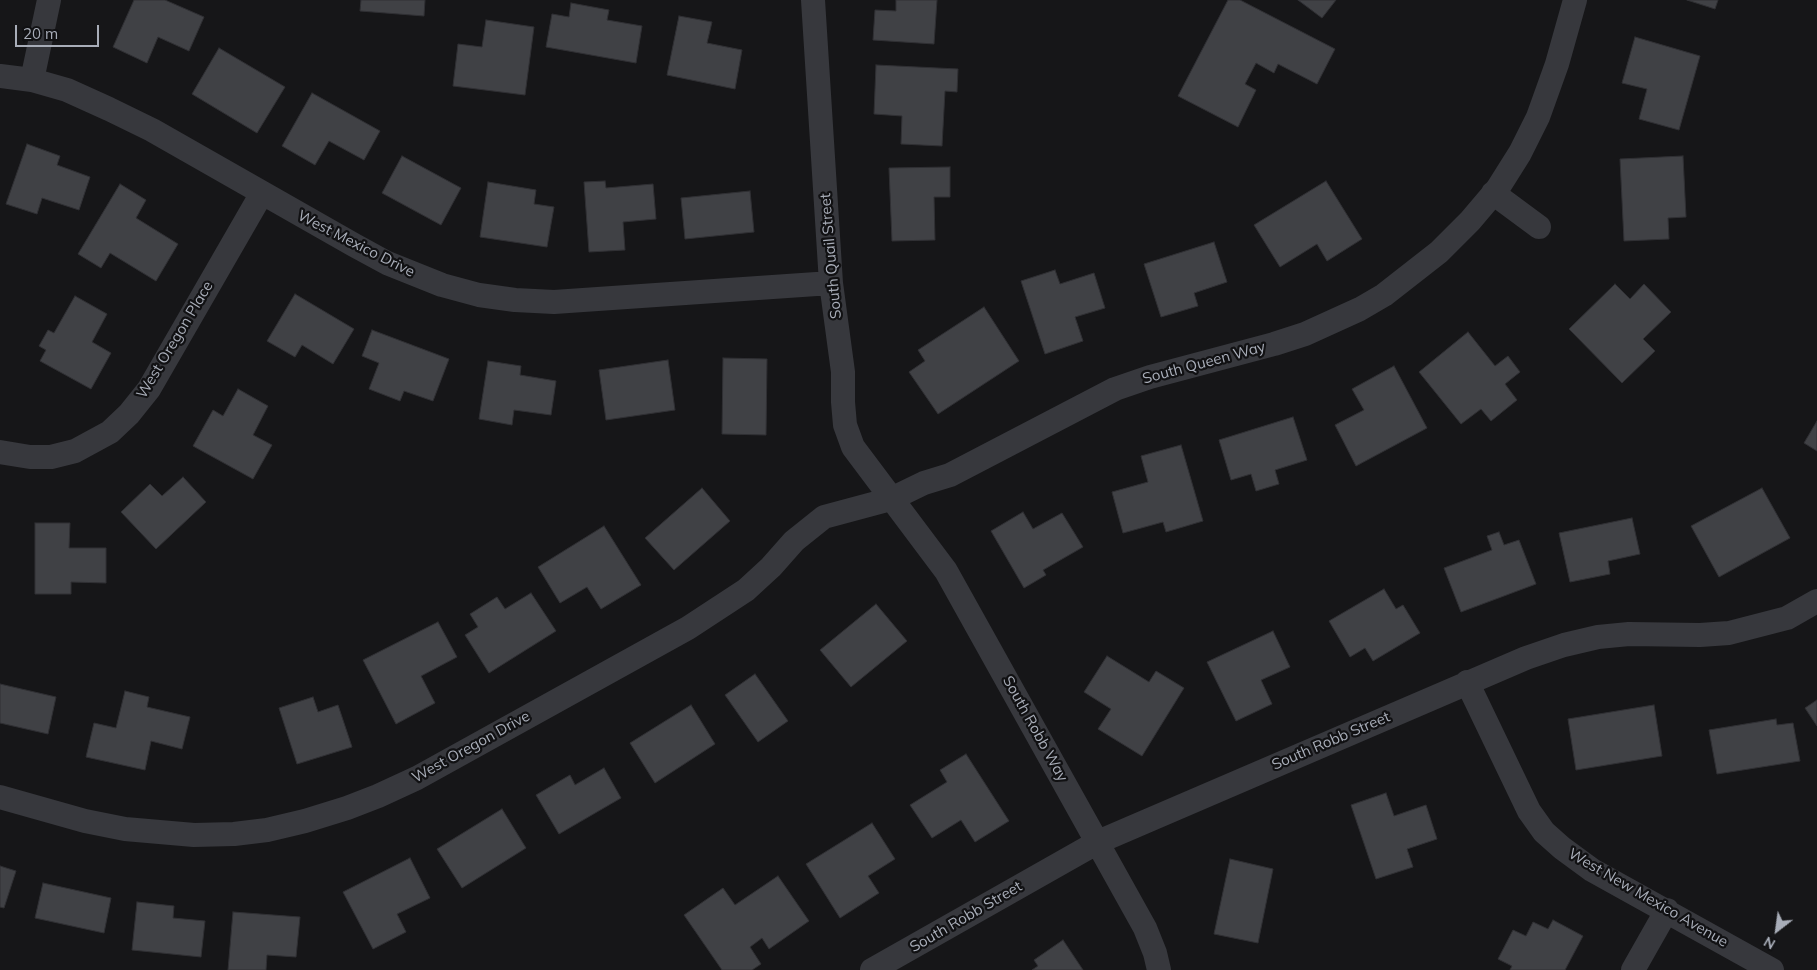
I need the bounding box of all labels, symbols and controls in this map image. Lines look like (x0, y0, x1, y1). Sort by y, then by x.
scale bar (18, 15, 101, 47)
text: 20 m (23, 24, 58, 43)
street label: South Quail Street (817, 192, 845, 320)
street label: West Mexico Drive (294, 207, 418, 281)
street label: West Oregon Place (133, 278, 217, 402)
street label: South Queen Way (1141, 338, 1267, 388)
street label: South Robb Way (999, 673, 1071, 785)
street label: West Oregon Drive (409, 707, 533, 787)
street label: South Robb Street (1269, 708, 1393, 774)
street label: West New Mexico Avenue (1565, 845, 1731, 951)
street label: South Robb Street (907, 878, 1025, 956)
north arrow (1752, 905, 1802, 955)
text: N (1760, 933, 1779, 953)

